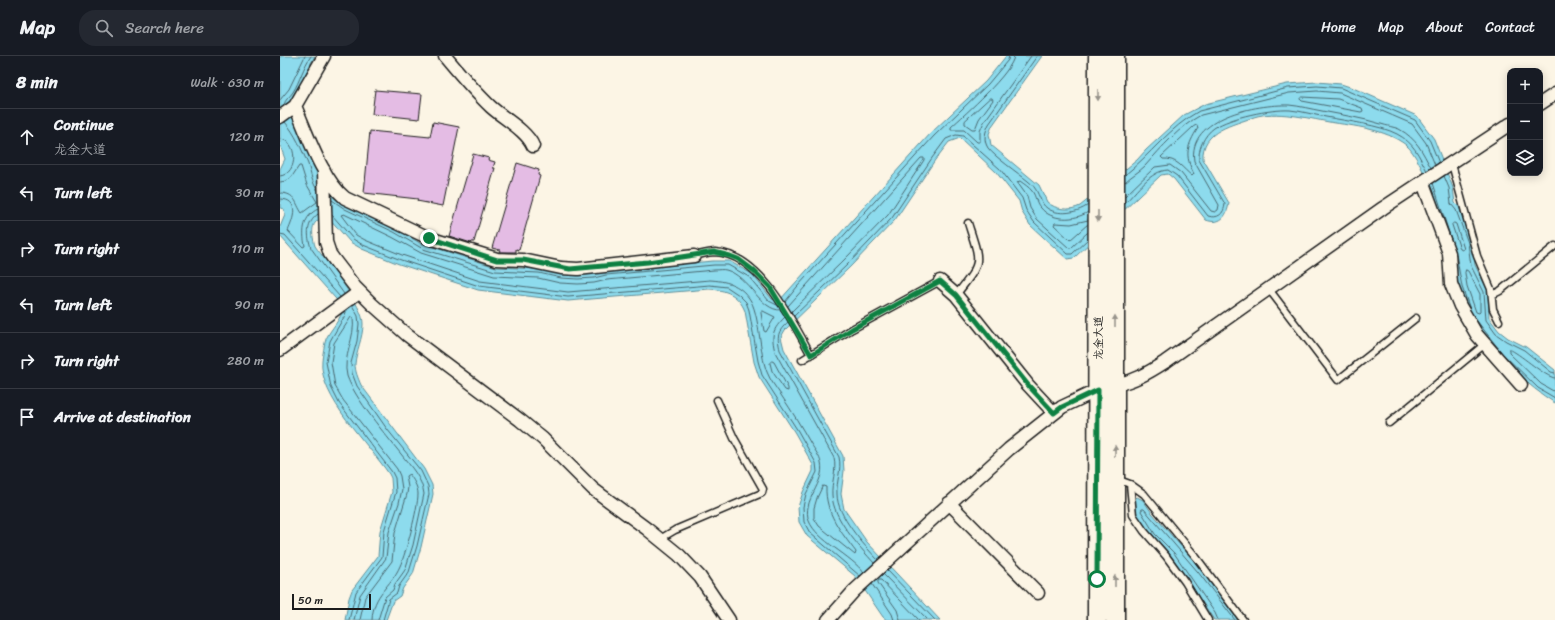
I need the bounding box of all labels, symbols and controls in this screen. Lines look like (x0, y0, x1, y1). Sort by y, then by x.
search box (79, 10, 359, 46)
text: Map (20, 11, 55, 44)
text: Search here (125, 15, 204, 41)
text: Home (1321, 15, 1356, 40)
text: Map (1378, 15, 1404, 40)
text: About (1426, 15, 1463, 40)
text: Contact (1485, 15, 1535, 40)
icon: search (93, 17, 115, 39)
text: 8 min (16, 67, 58, 97)
map controls (1507, 68, 1543, 176)
button: + (1507, 68, 1543, 104)
text: Walk · 630 m (190, 71, 264, 94)
one-way arrow (1095, 89, 1101, 102)
button: − (1507, 104, 1543, 140)
text: Continue (54, 112, 114, 138)
text: 120 m (229, 125, 264, 148)
icon: ahead (16, 126, 38, 148)
text: 龙金大道 (54, 138, 106, 161)
button: layers (1507, 140, 1543, 176)
text: Turn left (54, 180, 112, 206)
text: 30 m (235, 181, 264, 204)
icon: left (16, 182, 38, 204)
one-way arrow (1095, 210, 1101, 223)
route end (420, 229, 438, 247)
text: Turn right (54, 236, 119, 262)
text: 110 m (231, 237, 264, 260)
icon: right (16, 238, 38, 260)
text: Turn left (54, 292, 112, 318)
text: 90 m (234, 293, 264, 316)
icon: left (16, 294, 38, 316)
one-way arrow (1112, 314, 1118, 327)
street label: 龙金大道 (1089, 316, 1108, 360)
text: Turn right (54, 348, 119, 374)
text: 280 m (227, 349, 264, 372)
icon: right (16, 350, 38, 372)
text: Arrive at destination (54, 404, 191, 430)
icon: arrive (16, 406, 38, 428)
one-way arrow (1112, 444, 1118, 457)
route start (1088, 570, 1106, 588)
one-way arrow (1112, 574, 1118, 587)
text: 50 m (298, 591, 323, 610)
scale bar (292, 592, 371, 611)

